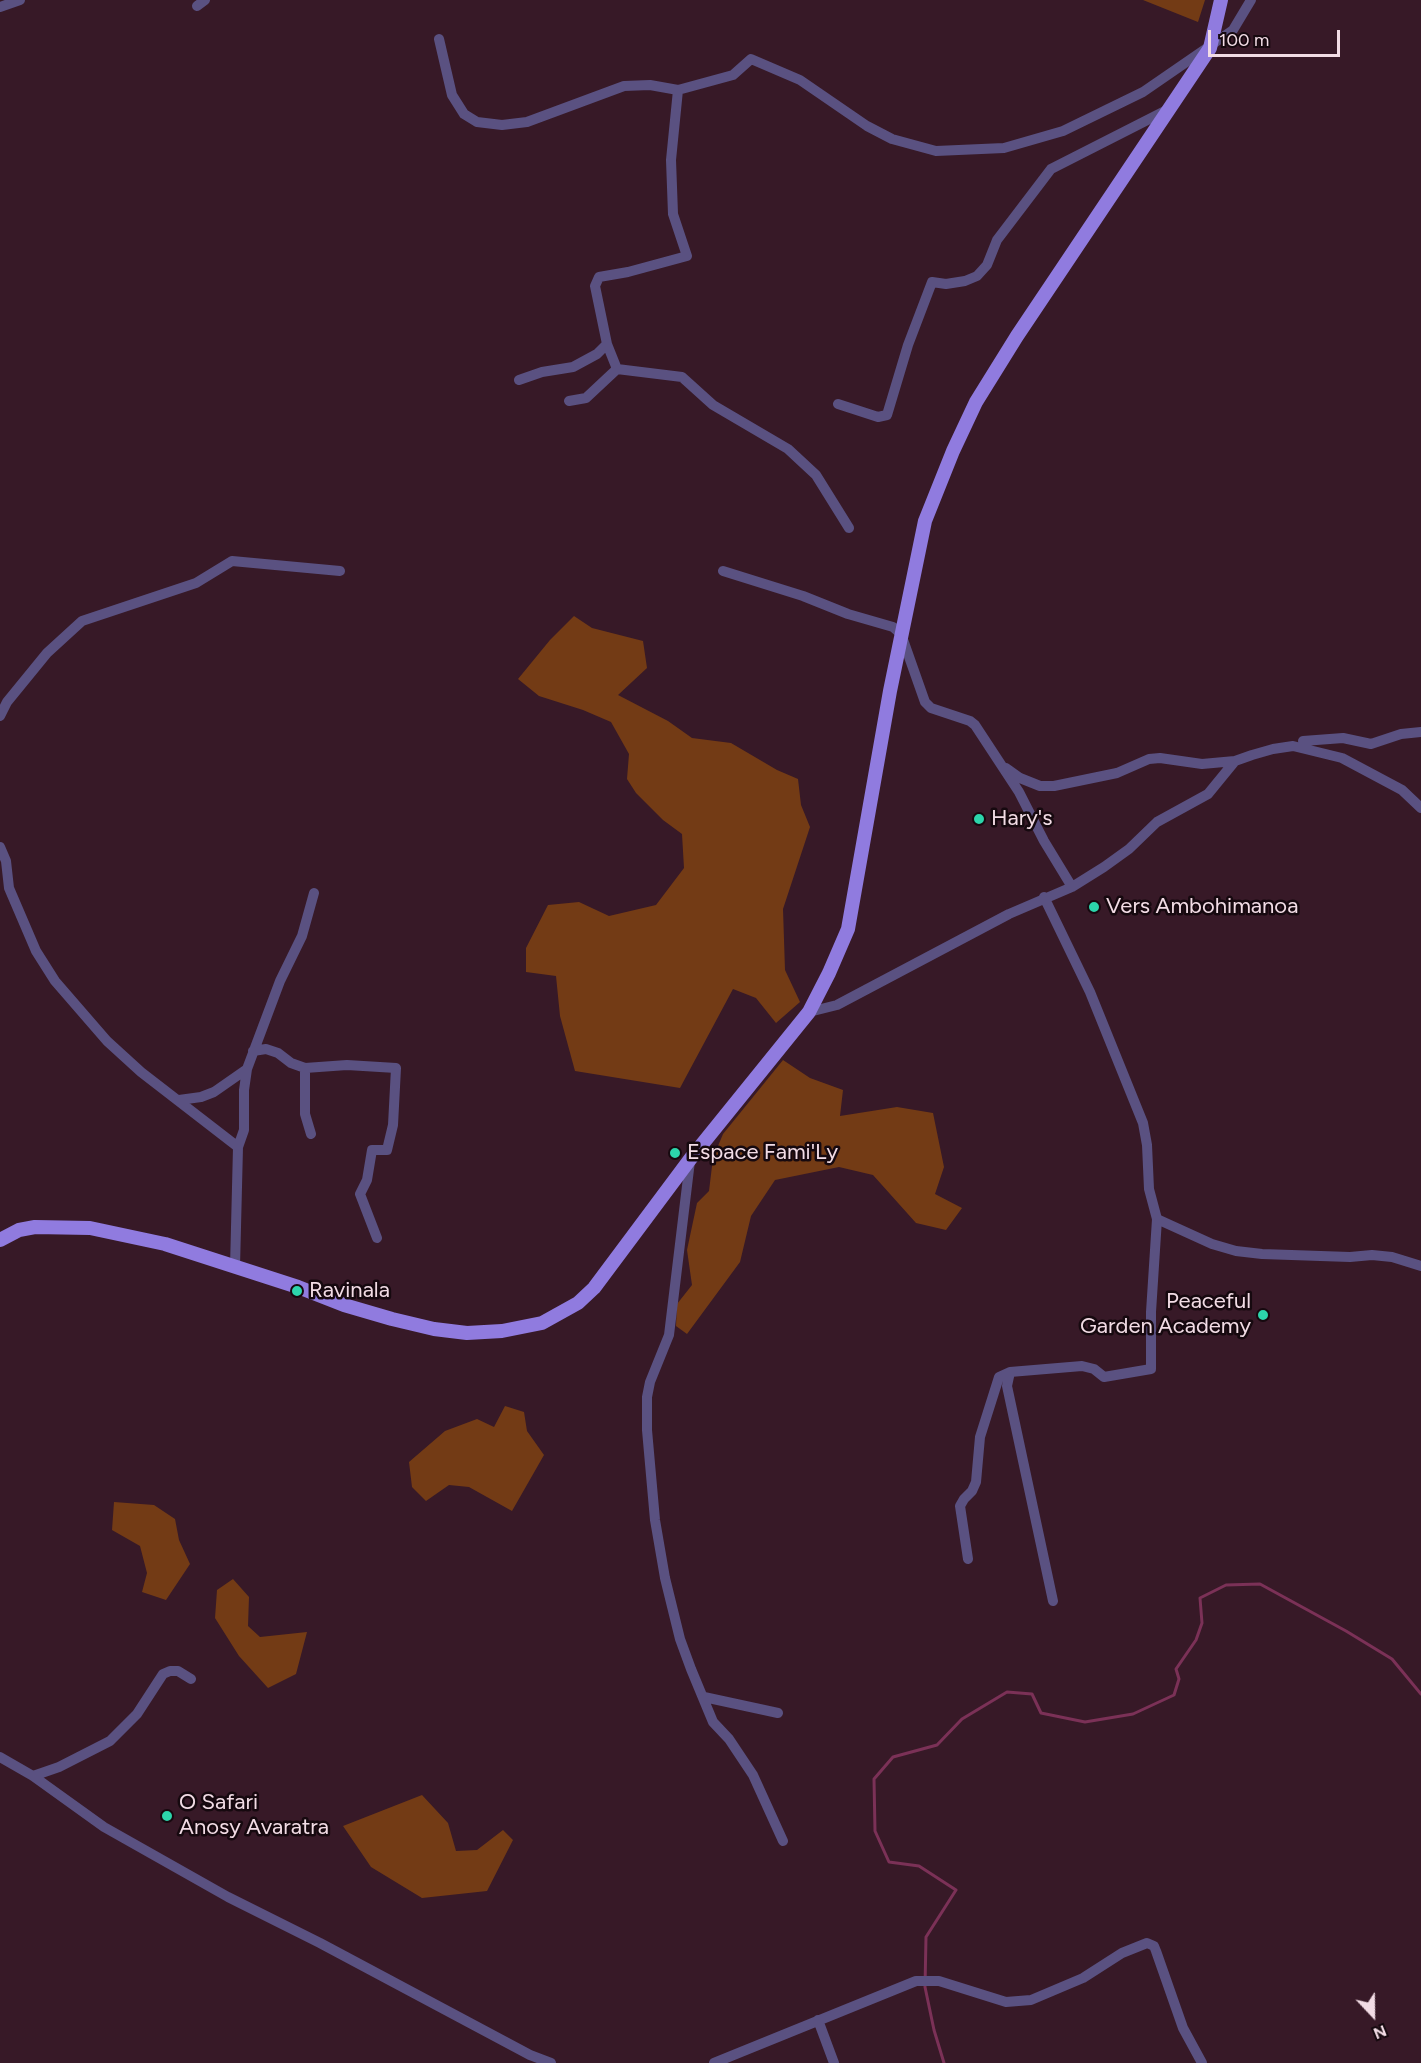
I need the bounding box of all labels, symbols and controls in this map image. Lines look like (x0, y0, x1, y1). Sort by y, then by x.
scale bar (1211, 18, 1343, 56)
text: 100 m (1219, 29, 1269, 51)
place label: Hary's (991, 806, 1052, 832)
marker: Hary's (972, 812, 986, 826)
place label: Vers Ambohimanoa (1106, 894, 1298, 920)
marker: Vers Ambohimanoa (1087, 900, 1101, 914)
place label: Espace Fami'Ly (687, 1140, 838, 1166)
marker: Espace Fami'Ly (668, 1146, 682, 1160)
place label: Ravinala (309, 1278, 390, 1304)
marker: Ravinala (290, 1284, 304, 1298)
place label: Peaceful Garden Academy (1080, 1289, 1251, 1340)
marker: Peaceful Garden Academy (1256, 1308, 1270, 1322)
place label: O Safari Anosy Avaratra (179, 1790, 329, 1842)
marker: O Safari Anosy Avaratra (160, 1809, 174, 1823)
north arrow (1343, 1985, 1403, 2045)
text: N (1371, 2021, 1389, 2043)

